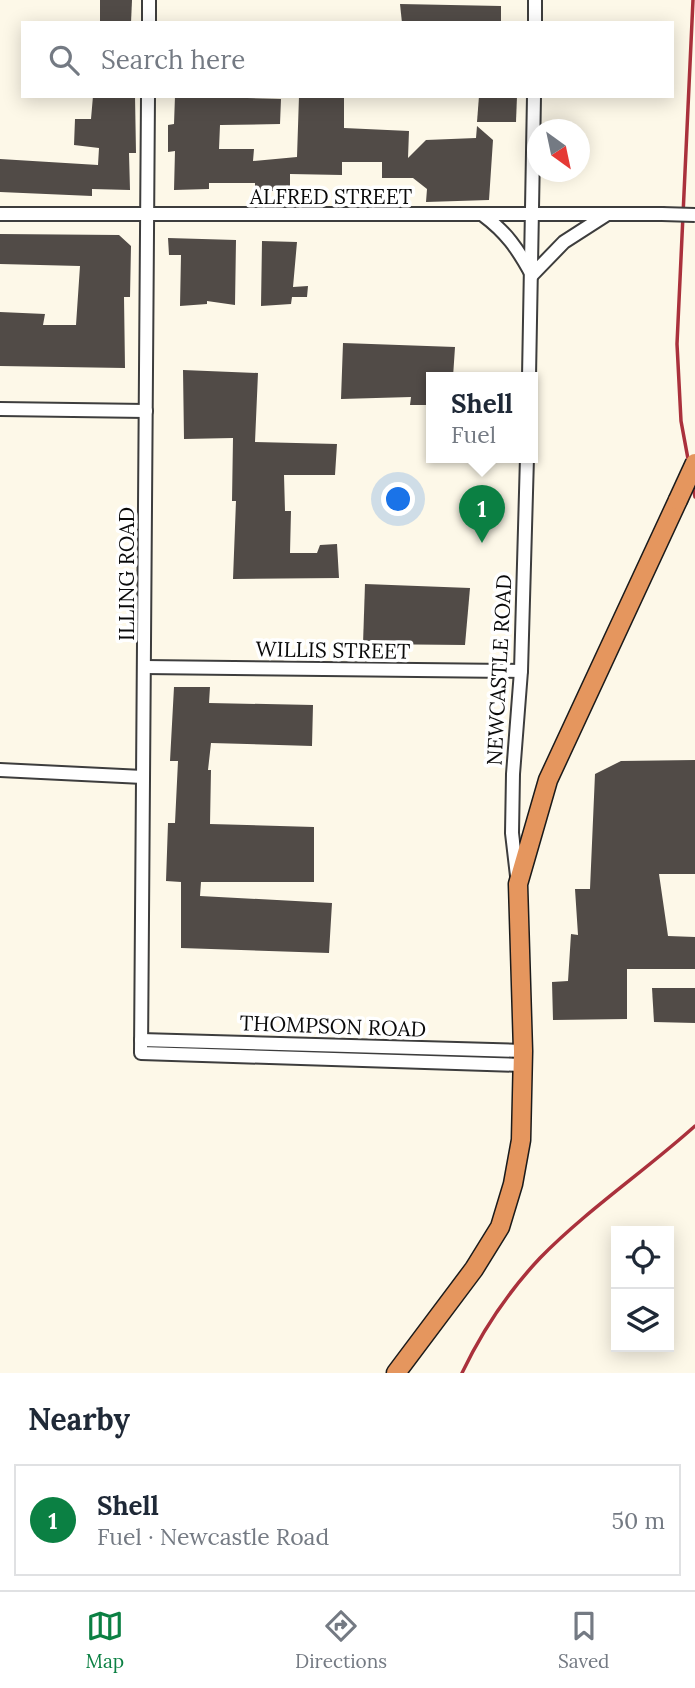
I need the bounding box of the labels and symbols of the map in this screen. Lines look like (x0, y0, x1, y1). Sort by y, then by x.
north arrow (527, 119, 590, 182)
street label: ALFRED STREET (249, 183, 412, 210)
your location (381, 482, 415, 516)
pin: 1 (459, 485, 505, 543)
street label: ILLING ROAD (113, 507, 140, 641)
street label: NEWCASTLE ROAD (481, 574, 517, 766)
street label: WILLIS STREET (255, 635, 411, 665)
street label: THOMPSON ROAD (239, 1009, 427, 1043)

